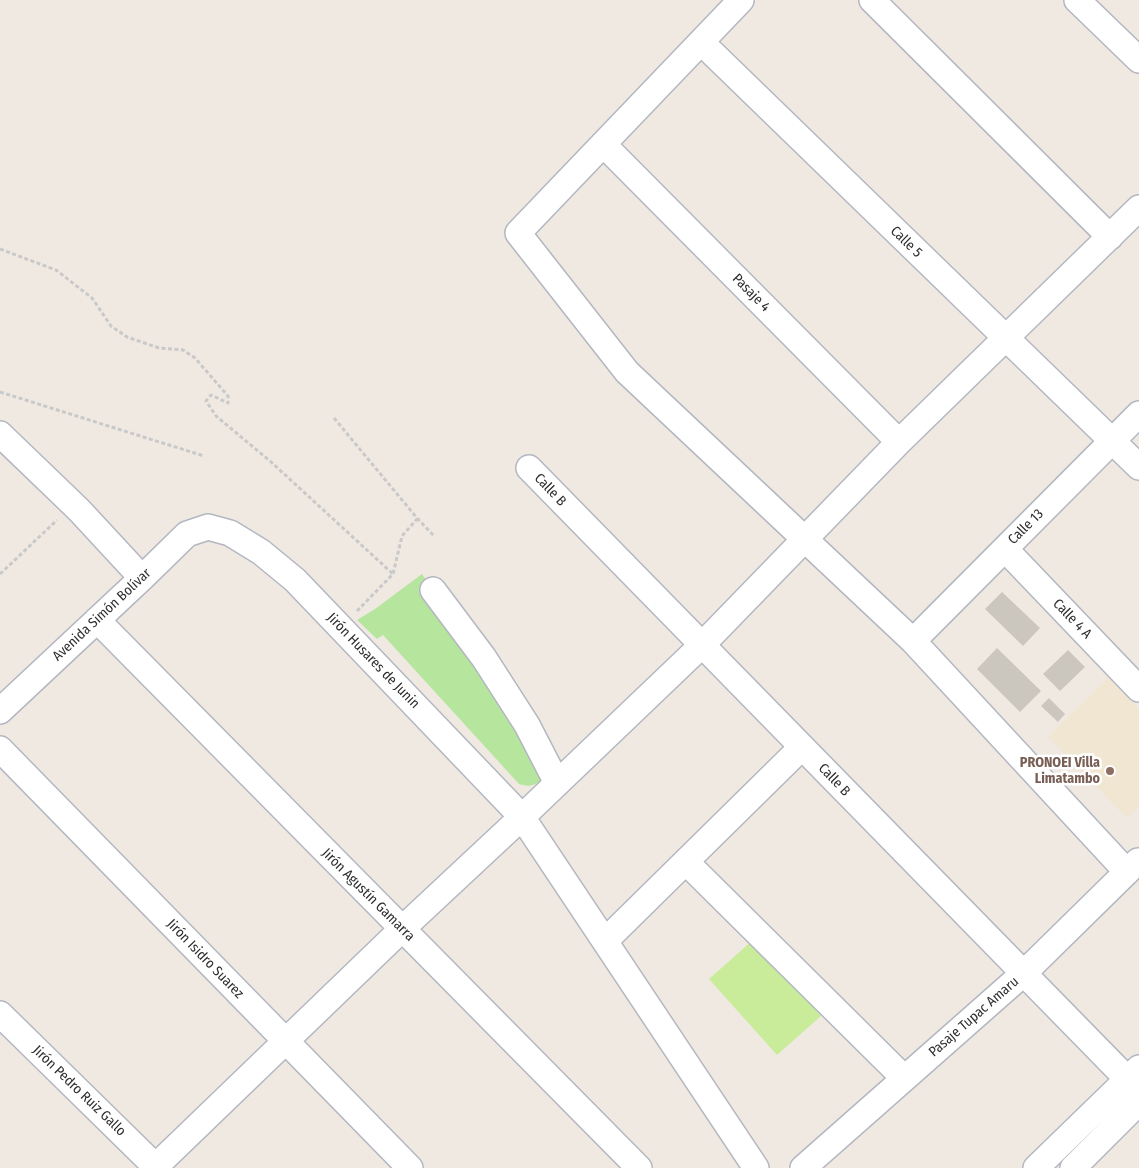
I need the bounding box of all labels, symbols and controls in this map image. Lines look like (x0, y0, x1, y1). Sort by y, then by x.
street label: Calle 5 (887, 223, 925, 261)
street label: Pasaje 4 (729, 271, 773, 315)
street label: Calle B (530, 470, 570, 510)
street label: Calle 13 (1005, 506, 1047, 548)
street label: Avenida Simón Bolívar (49, 565, 155, 665)
street label: Calle 4 A (1049, 596, 1095, 642)
street label: Jirón Husares de Junin (323, 610, 423, 712)
place label: PRONOEI Villa Limatambo (1020, 755, 1100, 788)
street label: Calle B (814, 760, 854, 800)
marker: PRONOEI Villa Limatambo (1104, 765, 1116, 777)
street label: Jirón Agustín Gamarra (318, 845, 418, 945)
street label: Jirón Isidro Suarez (163, 916, 247, 1002)
street label: Pasaje Tupac Amaru (926, 973, 1022, 1061)
street label: Jirón Pedro Ruiz Gallo (29, 1042, 129, 1140)

